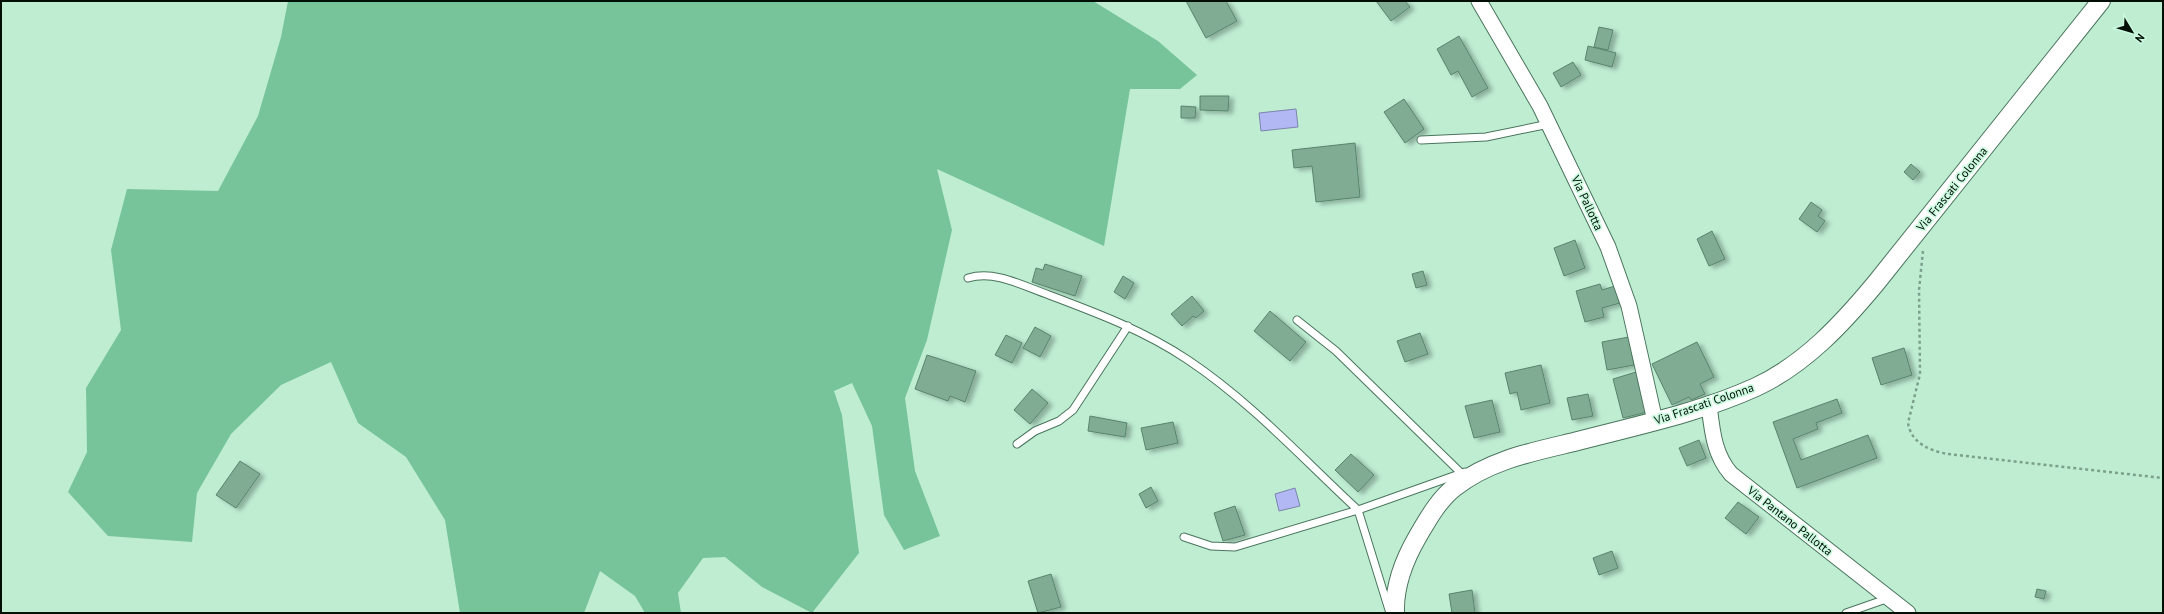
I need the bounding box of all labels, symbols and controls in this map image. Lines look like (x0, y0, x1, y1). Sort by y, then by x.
north arrow (2112, 12, 2152, 52)
text: N (2132, 31, 2148, 45)
street label: Via Frascati Colonna (1912, 143, 1990, 235)
street label: Via Pallotta (1568, 172, 1607, 233)
street label: Via Frascati Colonna (1651, 379, 1756, 428)
street label: Via Pantano Pallotta (1744, 482, 1836, 559)

